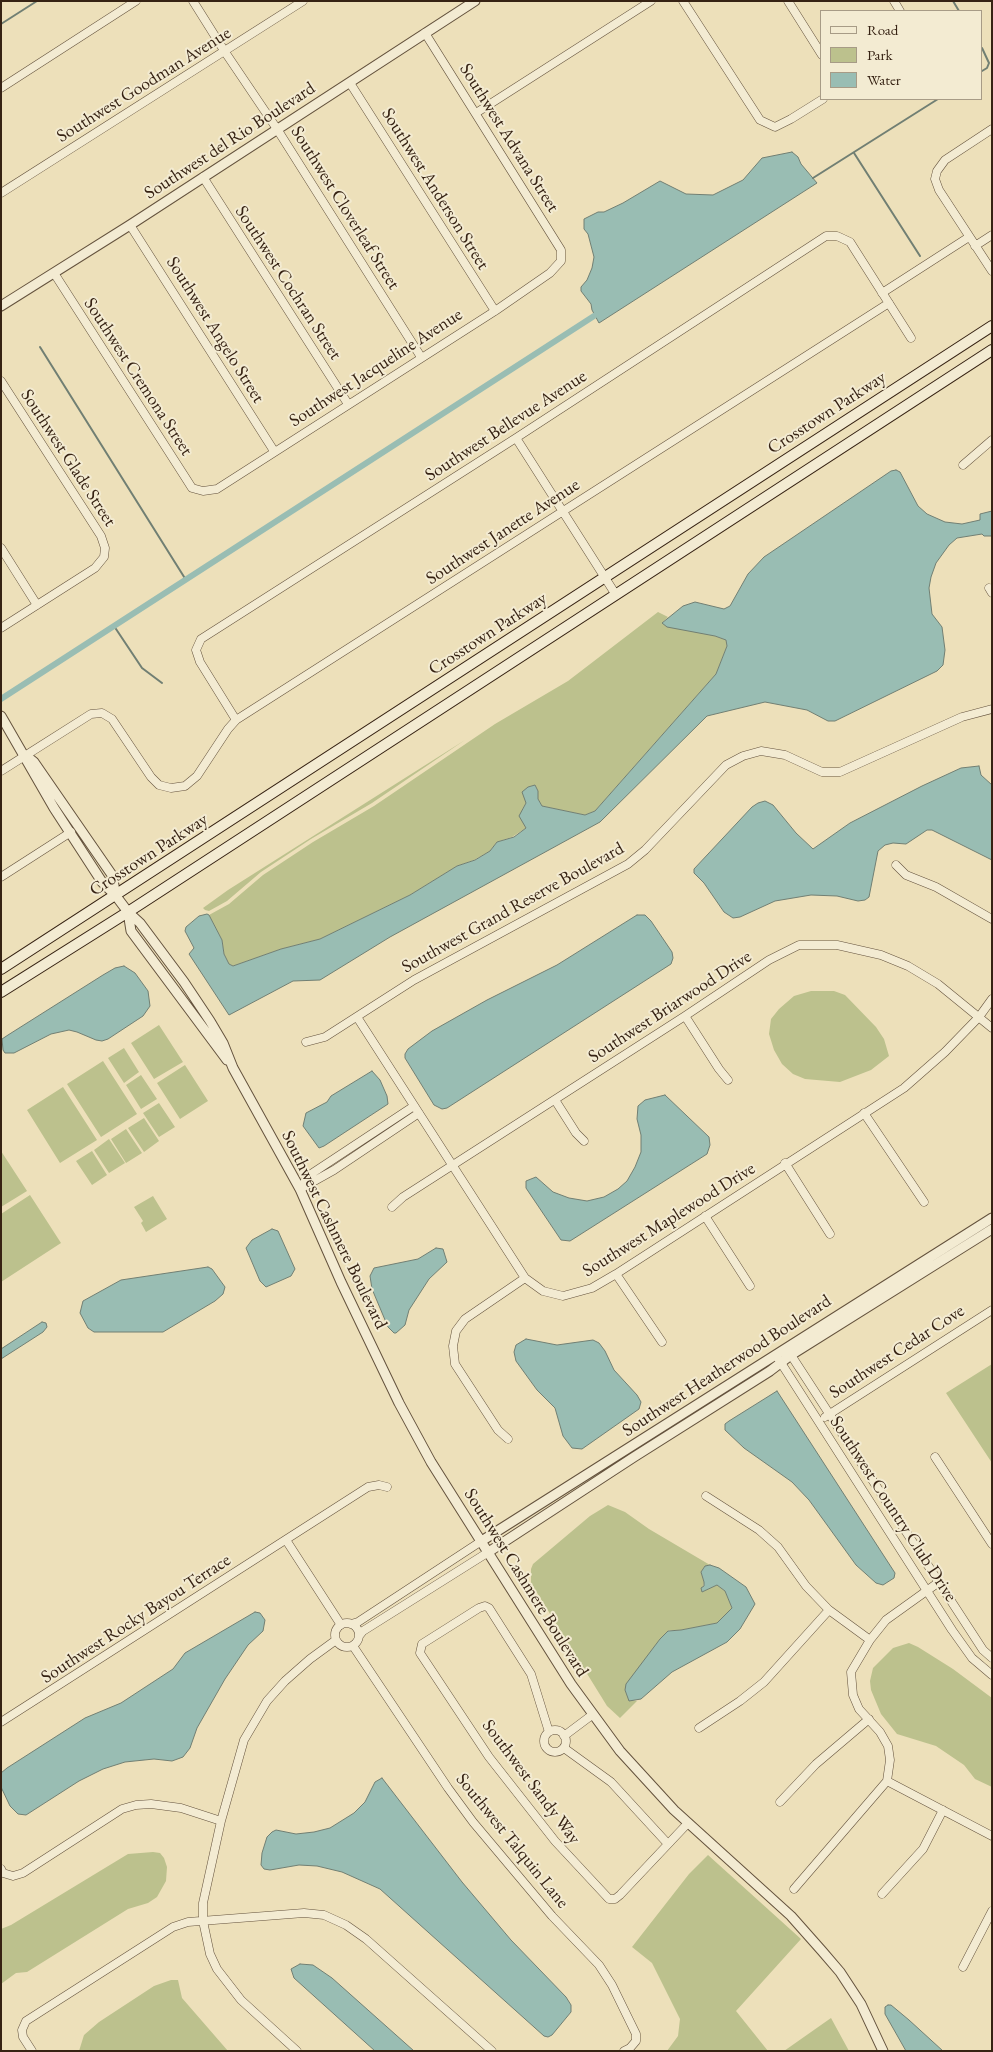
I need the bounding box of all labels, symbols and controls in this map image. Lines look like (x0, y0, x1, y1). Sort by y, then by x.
legend (820, 10, 983, 100)
text: Road (867, 20, 898, 39)
street label: Southwest Goodman Avenue (53, 23, 235, 147)
text: Park (867, 45, 893, 64)
street label: Southwest Advana Street (454, 60, 564, 216)
text: Water (867, 70, 901, 89)
street label: Southwest del Rio Boulevard (141, 78, 319, 204)
street label: Southwest Anderson Street (376, 104, 494, 274)
street label: Southwest Cloverleaf Street (286, 122, 404, 294)
street label: Southwest Cochran Street (230, 202, 346, 364)
street label: Southwest Angelo Street (161, 253, 269, 407)
street label: Southwest Cremona Street (79, 294, 197, 460)
street label: Southwest Jacqueline Avenue (285, 304, 467, 432)
street label: Southwest Bellevue Avenue (421, 366, 591, 486)
street label: Crosstown Parkway (764, 367, 890, 459)
street label: Southwest Glade Street (16, 385, 120, 531)
street label: Southwest Janette Avenue (422, 474, 584, 590)
street label: Crosstown Parkway (425, 588, 551, 680)
street label: Crosstown Parkway (86, 809, 212, 901)
street label: Southwest Grand Reserve Boulevard (398, 838, 628, 978)
street label: Southwest Briarwood Drive (584, 946, 756, 1068)
street label: Southwest Cashmere Boulevard (276, 1127, 392, 1333)
street label: Southwest Maplewood Drive (579, 1158, 759, 1282)
street label: Southwest Heatherwood Boulevard (619, 1290, 835, 1442)
street label: Southwest Cedar Cove (825, 1300, 969, 1404)
street label: Southwest Country Club Drive (825, 1412, 961, 1606)
street label: Southwest Cashmere Boulevard (459, 1485, 593, 1681)
street label: Southwest Rocky Bayou Terrace (37, 1550, 235, 1688)
street label: Southwest Sandy Way (477, 1715, 585, 1849)
street label: Southwest Talquin Lane (451, 1769, 573, 1913)

